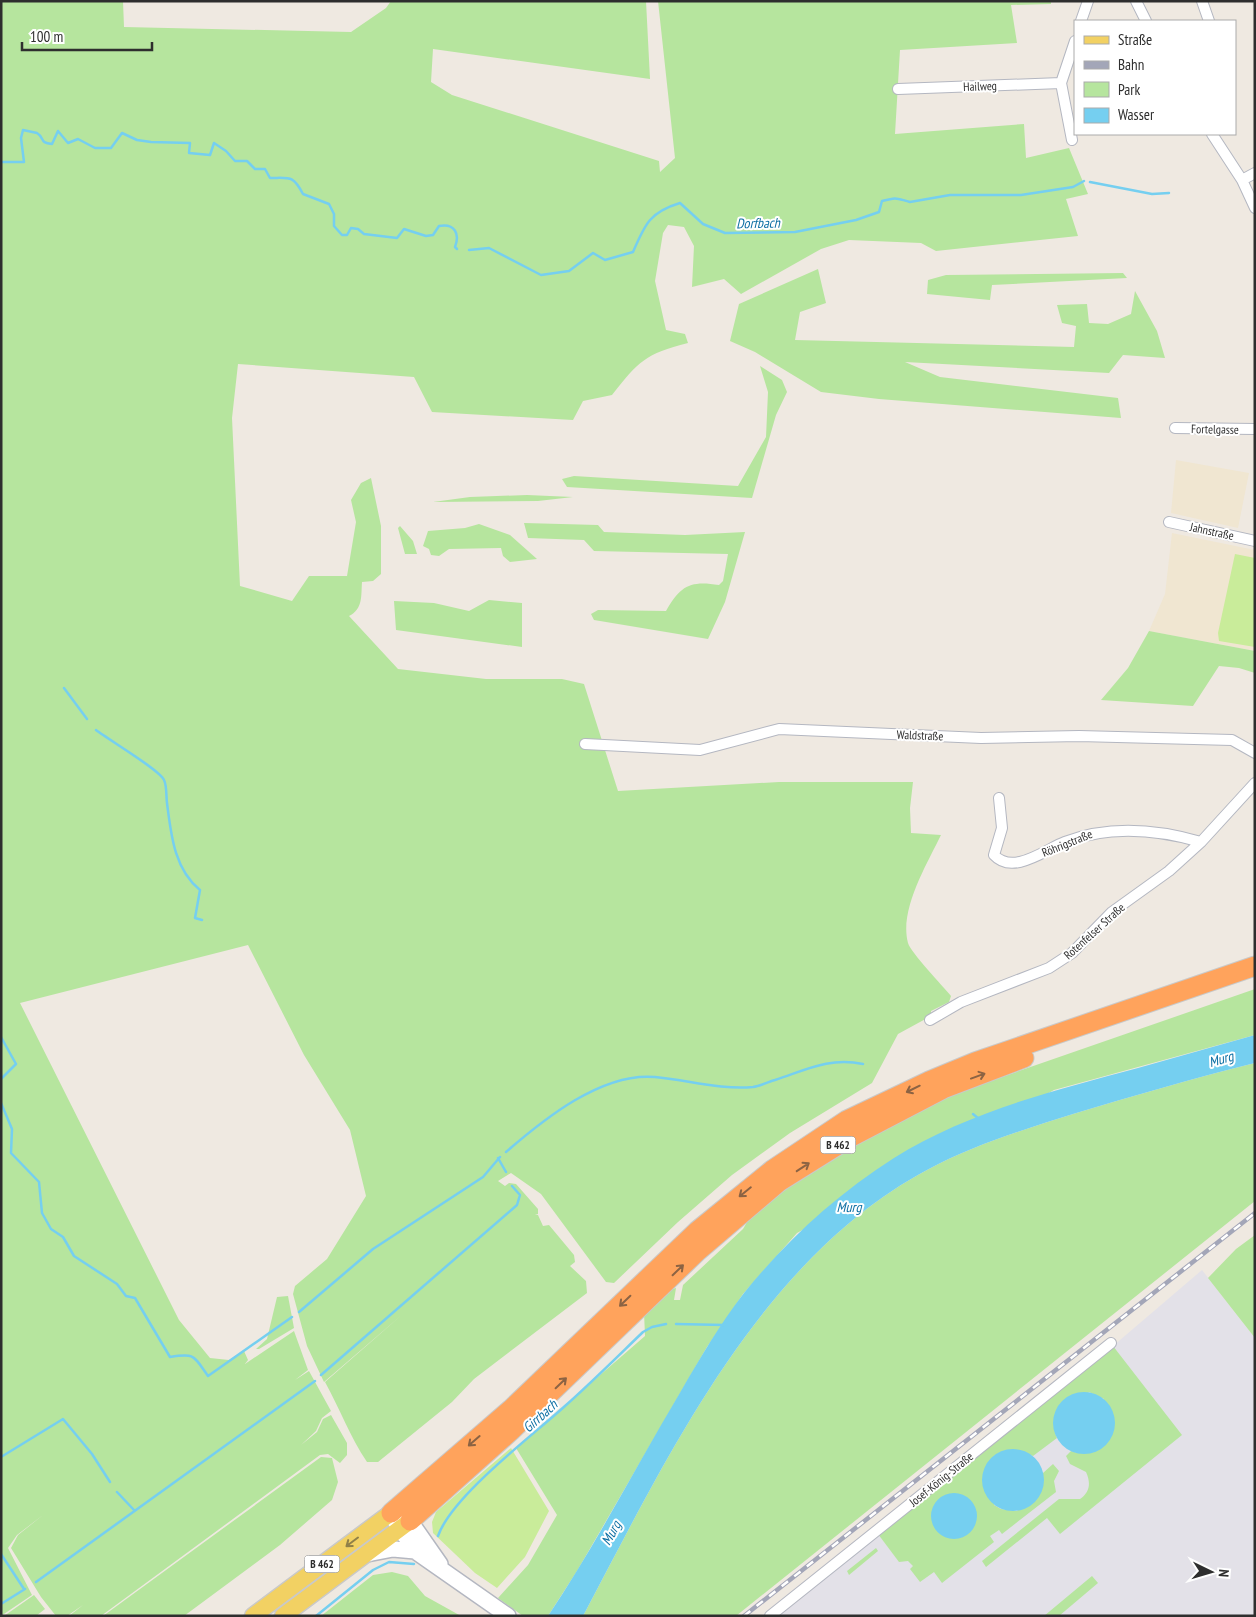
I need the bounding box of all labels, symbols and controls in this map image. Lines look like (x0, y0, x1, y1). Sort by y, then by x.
scale bar (22, 20, 152, 52)
legend (1074, 20, 1236, 135)
text: 100 m (30, 27, 63, 46)
text: Straße (1118, 30, 1152, 49)
text: Bahn (1118, 55, 1144, 74)
street label: Hailweg (963, 78, 997, 94)
text: Park (1118, 80, 1140, 99)
text: Wasser (1118, 105, 1155, 124)
water label: Dorfbach (736, 214, 781, 232)
street label: Fortelgasse (1191, 421, 1239, 437)
street label: Jahnstraße (1188, 519, 1235, 543)
street label: Waldstraße (896, 727, 944, 743)
street label: Röhrigstraße (1040, 826, 1094, 860)
street label: Rotenfelser Straße (1060, 900, 1128, 962)
water label: Murg (1207, 1047, 1236, 1071)
one-way arrow (970, 1071, 985, 1080)
one-way arrow (906, 1085, 921, 1094)
road number: B 462 (820, 1136, 856, 1154)
one-way arrow (796, 1162, 810, 1172)
one-way arrow (739, 1186, 752, 1197)
water label: Murg (837, 1198, 862, 1216)
one-way arrow (672, 1264, 684, 1276)
one-way arrow (618, 1295, 631, 1307)
one-way arrow (555, 1377, 568, 1389)
water label: Girrbach (519, 1395, 562, 1436)
one-way arrow (468, 1435, 481, 1446)
street label: Josef-König-Straße (905, 1449, 976, 1510)
water label: Murg (597, 1517, 625, 1548)
one-way arrow (345, 1537, 359, 1547)
north arrow (1186, 1547, 1236, 1597)
road number: B 462 (304, 1556, 340, 1572)
text: N (1215, 1569, 1233, 1578)

